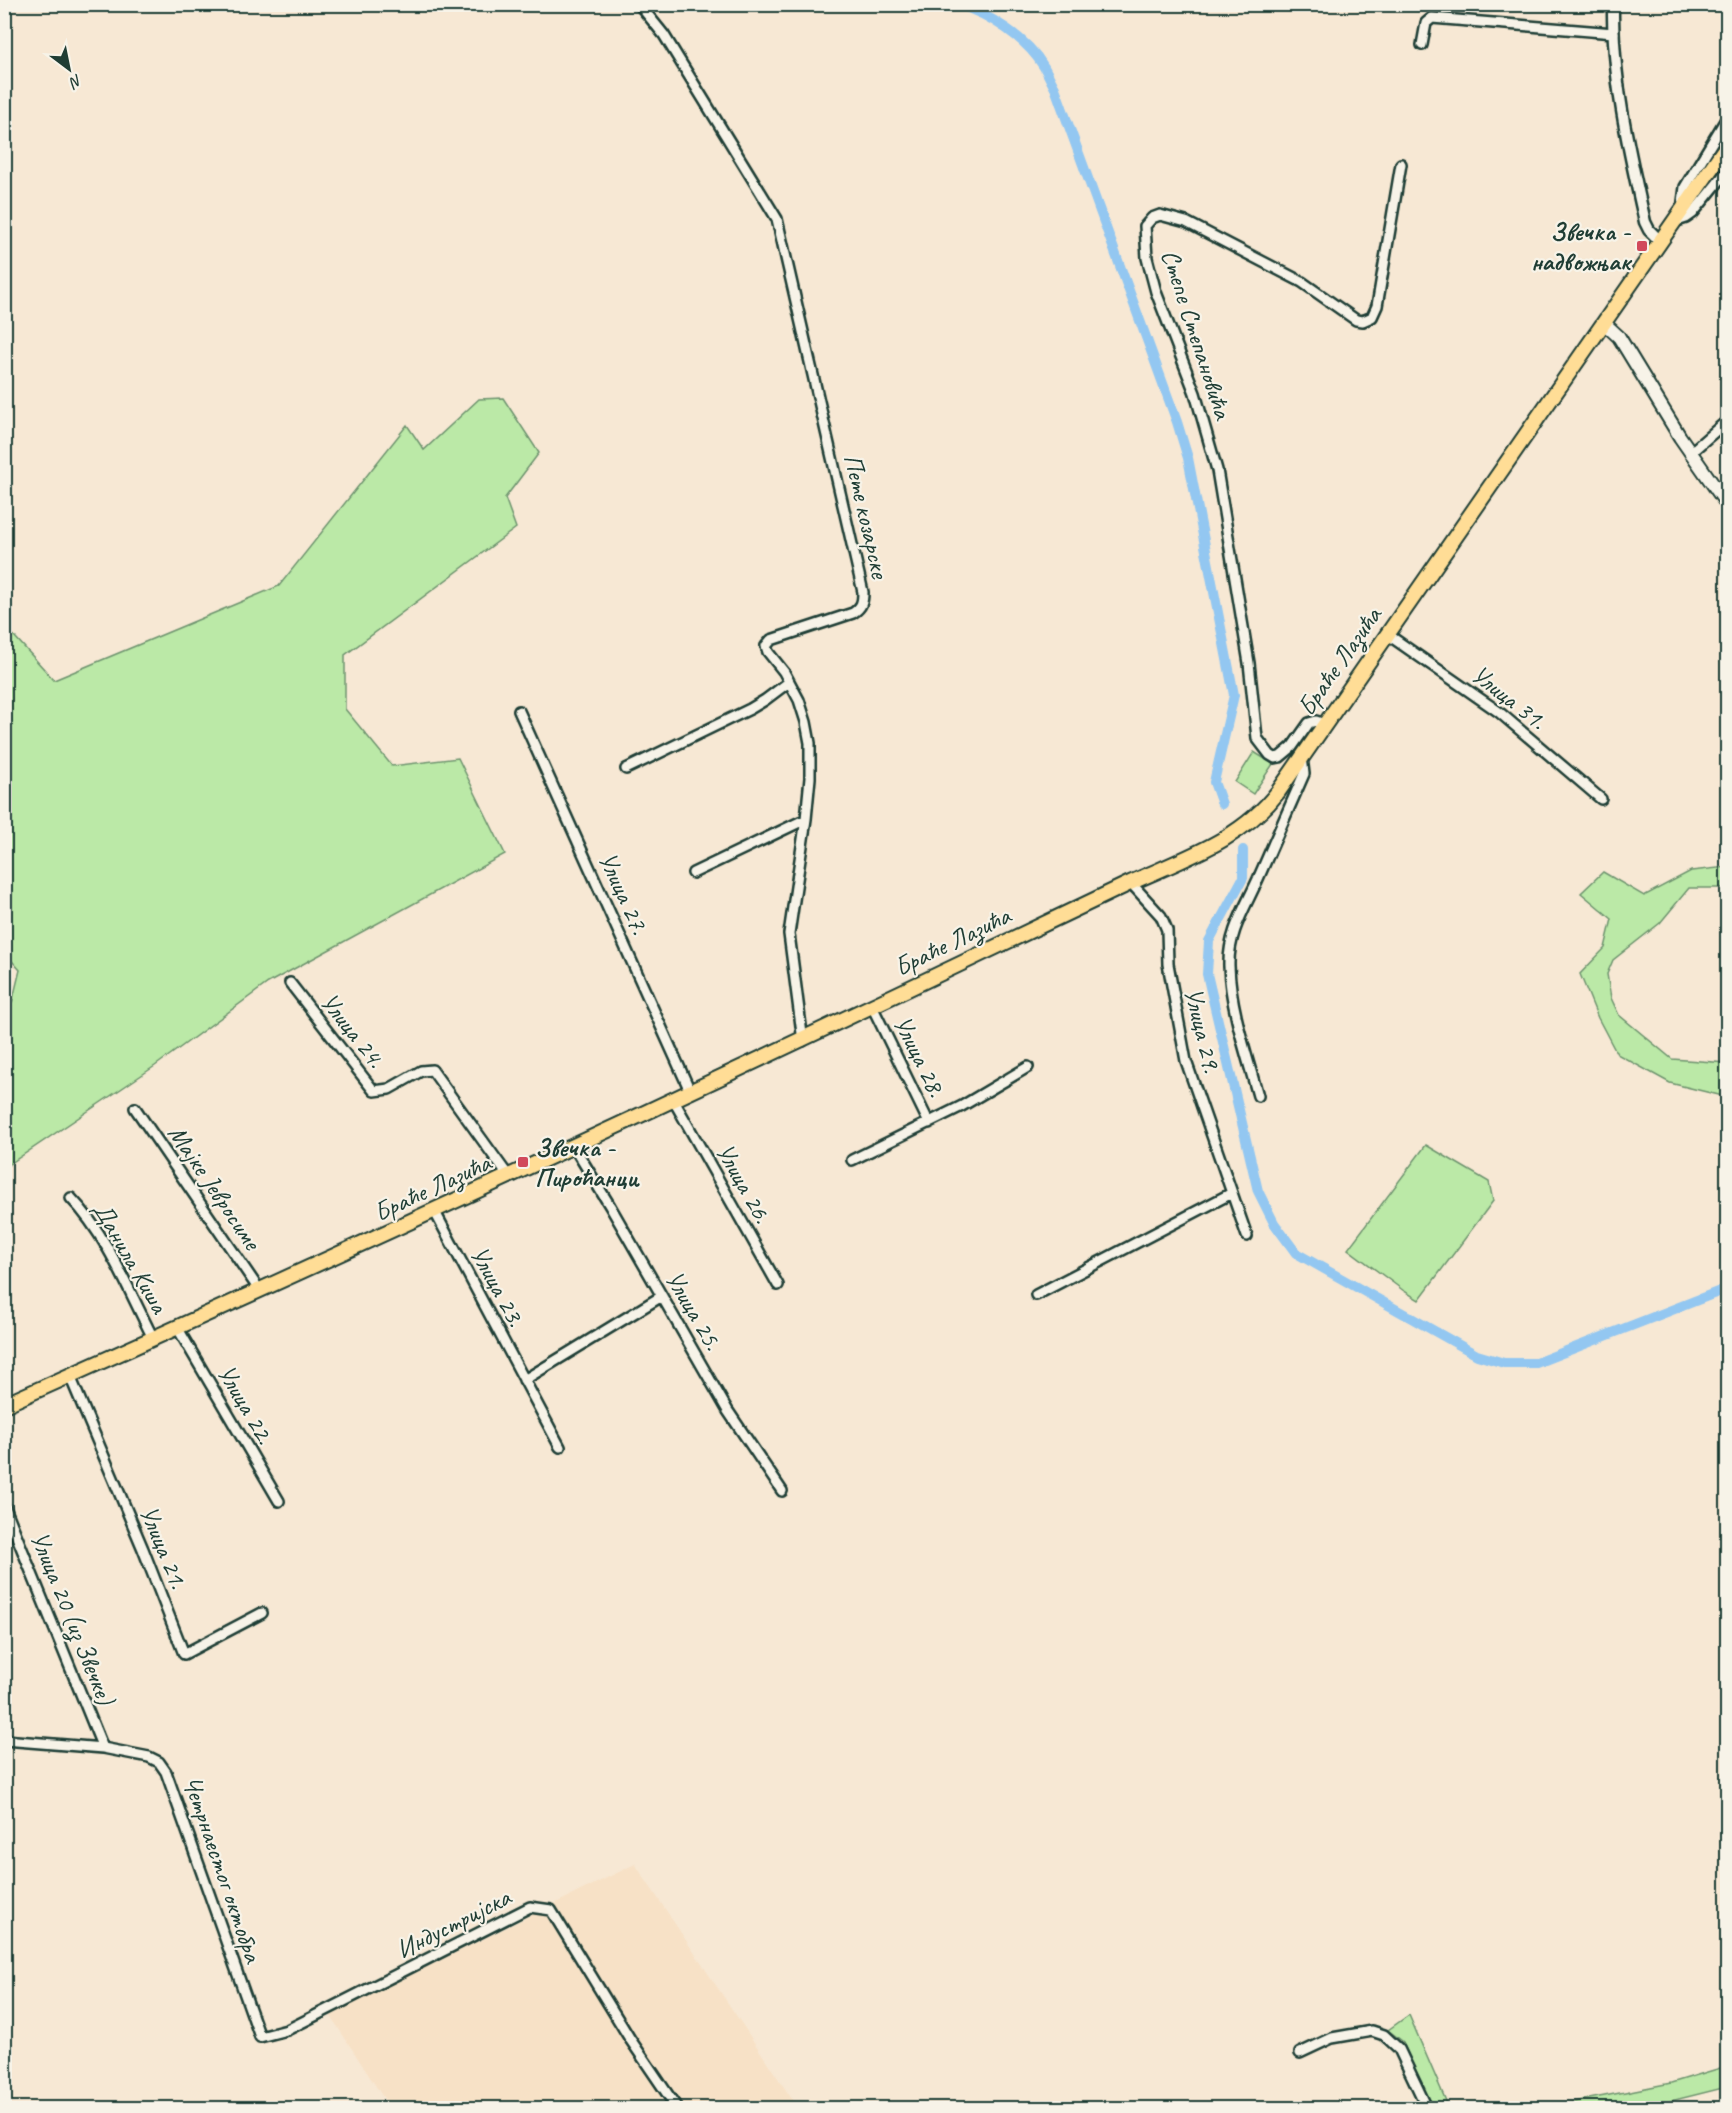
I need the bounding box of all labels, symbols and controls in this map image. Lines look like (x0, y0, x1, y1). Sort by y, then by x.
north arrow (39, 39, 99, 99)
text: N (64, 70, 86, 94)
place label: Звечка - надвожњак (1531, 215, 1633, 278)
marker: Звечка - надвожњак (1635, 239, 1649, 253)
street label: Степе Степановића (1154, 245, 1240, 425)
street label: Пете козарске (836, 451, 897, 583)
street label: Браће Лазића (1290, 599, 1391, 723)
street label: Улица 31. (1465, 658, 1554, 737)
street label: Улица 27. (591, 847, 657, 940)
street label: Браће Лазића (889, 898, 1018, 985)
street label: Улица 29. (1177, 984, 1228, 1077)
street label: Улица 24. (313, 986, 393, 1075)
street label: Улица 28. (886, 1010, 954, 1103)
street label: Мајке Јевросиме (161, 1118, 270, 1258)
place label: Звечка - Пироћанци (535, 1131, 640, 1194)
street label: Улица 26. (708, 1138, 779, 1230)
street label: Браће Лазића (368, 1145, 498, 1230)
marker: Звечка - Пироћанци (516, 1155, 530, 1169)
street label: Данила Киша (85, 1196, 177, 1320)
street label: Улица 23. (463, 1240, 533, 1333)
street label: Улица 25. (658, 1265, 730, 1357)
street label: Улица 22. (210, 1359, 282, 1451)
street label: Улица 21. (132, 1501, 195, 1594)
street label: Улица 20 (из Звечке) (22, 1527, 123, 1711)
street label: Четрнаестог октобра (175, 1772, 270, 1968)
street label: Индустријска (391, 1880, 517, 1966)

